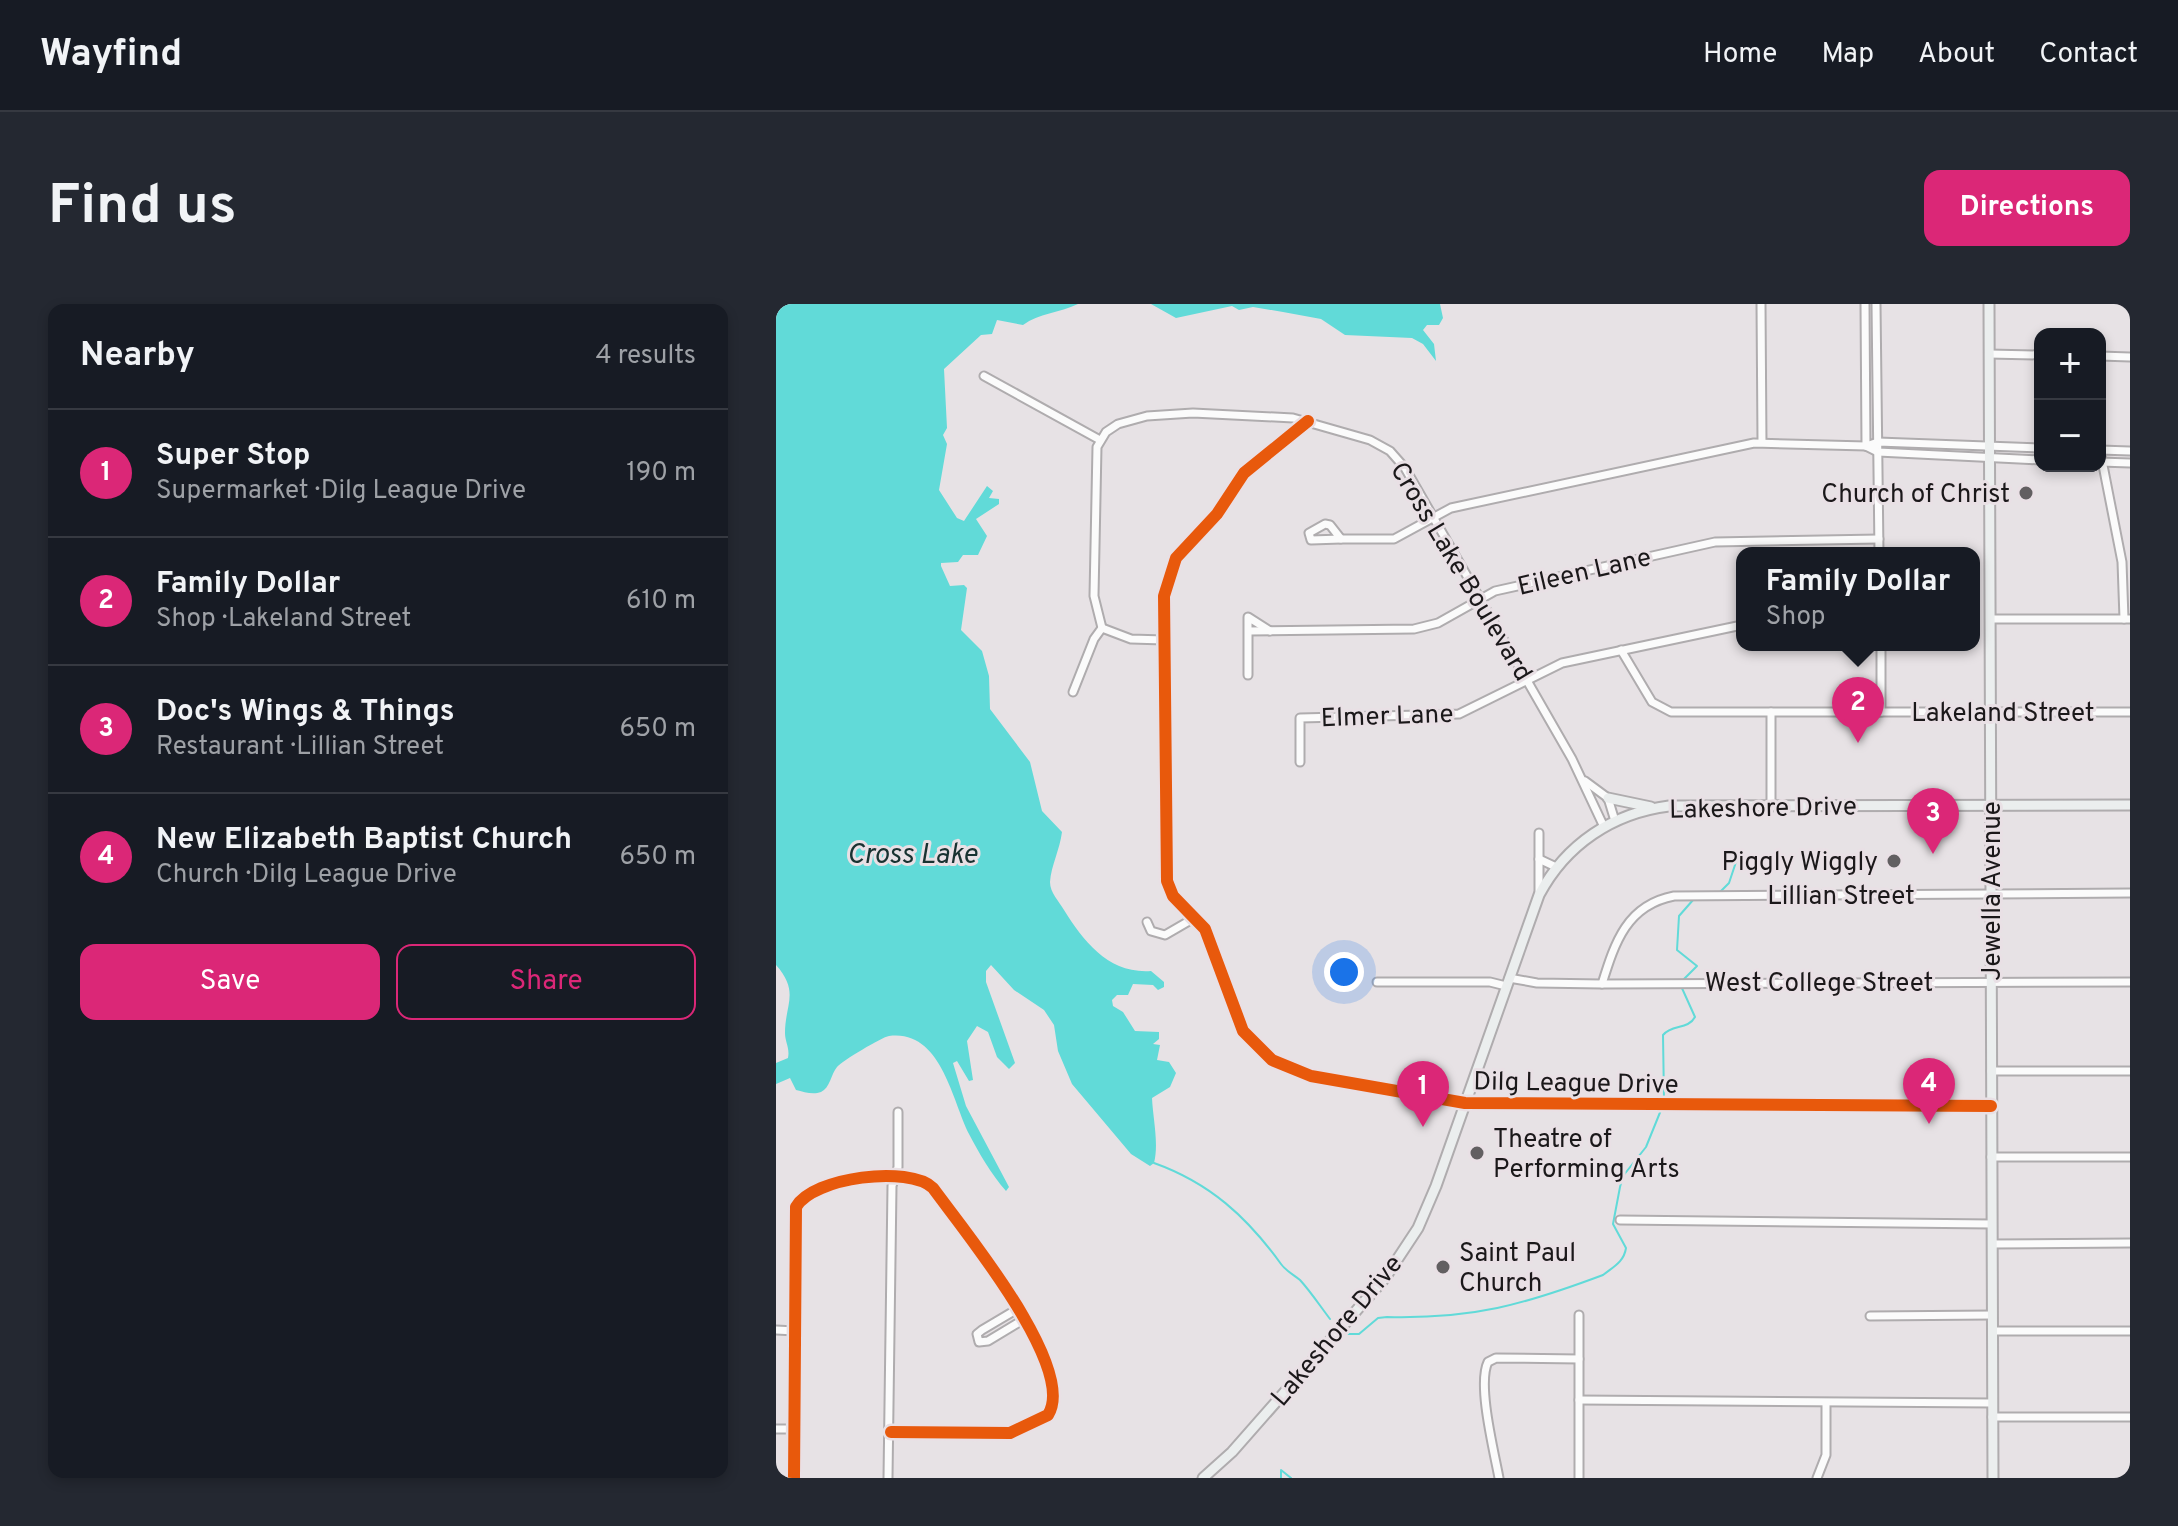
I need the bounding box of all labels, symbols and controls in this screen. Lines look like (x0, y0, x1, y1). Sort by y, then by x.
text: Wayfind (40, 31, 182, 80)
text: Home (1703, 37, 1777, 73)
text: Map (1821, 37, 1874, 73)
text: About (1918, 37, 1995, 73)
text: Contact (2039, 37, 2138, 73)
button: Directions (1924, 170, 2130, 246)
text: Find us (48, 173, 237, 243)
map controls (2034, 328, 2106, 472)
button: + (2034, 328, 2106, 400)
text: Nearby (80, 335, 195, 378)
text: 4 results (595, 340, 696, 373)
button: − (2034, 400, 2106, 472)
text: Super Stop (156, 438, 310, 475)
text: 1 (101, 457, 111, 490)
text: 190 m (626, 457, 696, 490)
street label: Cross Lake Boulevard (1381, 457, 1538, 688)
text: Supermarket · Dilg League Drive (156, 475, 526, 508)
place label: Church of Christ (1821, 479, 2010, 512)
marker: Church of Christ (2017, 484, 2035, 502)
street label: Eileen Lane (1515, 542, 1655, 605)
popup (1736, 547, 1980, 651)
text: Family Dollar (1766, 564, 1950, 601)
text: Family Dollar (156, 566, 340, 603)
text: 2 (98, 585, 114, 618)
text: 610 m (626, 585, 696, 618)
text: Shop (1766, 601, 1826, 634)
text: Shop · Lakeland Street (156, 603, 411, 636)
pin: 2 (1832, 677, 1884, 743)
text: Doc's Wings & Things (156, 694, 455, 731)
street label: Lakeland Street (1911, 698, 2095, 731)
street label: Elmer Lane (1320, 699, 1454, 736)
text: 3 (98, 713, 114, 746)
text: 650 m (620, 713, 696, 746)
text: Restaurant · Lillian Street (156, 731, 444, 764)
pin: 3 (1907, 788, 1959, 854)
street label: Lakeshore Drive (1669, 791, 1857, 828)
street label: Jewella Avenue (1977, 801, 2010, 981)
text: New Elizabeth Baptist Church (156, 822, 572, 859)
water label: Cross Lake (847, 838, 978, 874)
text: 4 (98, 841, 114, 874)
text: 650 m (620, 841, 696, 874)
place label: Piggly Wiggly (1722, 847, 1878, 880)
marker: Piggly Wiggly (1885, 852, 1903, 870)
text: Church · Dilg League Drive (156, 859, 457, 892)
street label: Lillian Street (1767, 881, 1915, 914)
button: Save (80, 944, 380, 1020)
button: Share (396, 944, 696, 1020)
your location (1324, 952, 1364, 992)
street label: West College Street (1705, 968, 1933, 1001)
pin: 4 (1903, 1058, 1955, 1124)
pin: 1 (1397, 1061, 1449, 1127)
street label: Dilg League Drive (1473, 1066, 1679, 1103)
place label: Theatre of Performing Arts (1493, 1124, 1680, 1187)
marker: Theatre of Performing Arts (1468, 1144, 1486, 1162)
place label: Saint Paul Church (1459, 1238, 1576, 1301)
street label: Lakeshore Drive (1265, 1249, 1411, 1414)
marker: Saint Paul Church (1434, 1258, 1452, 1276)

